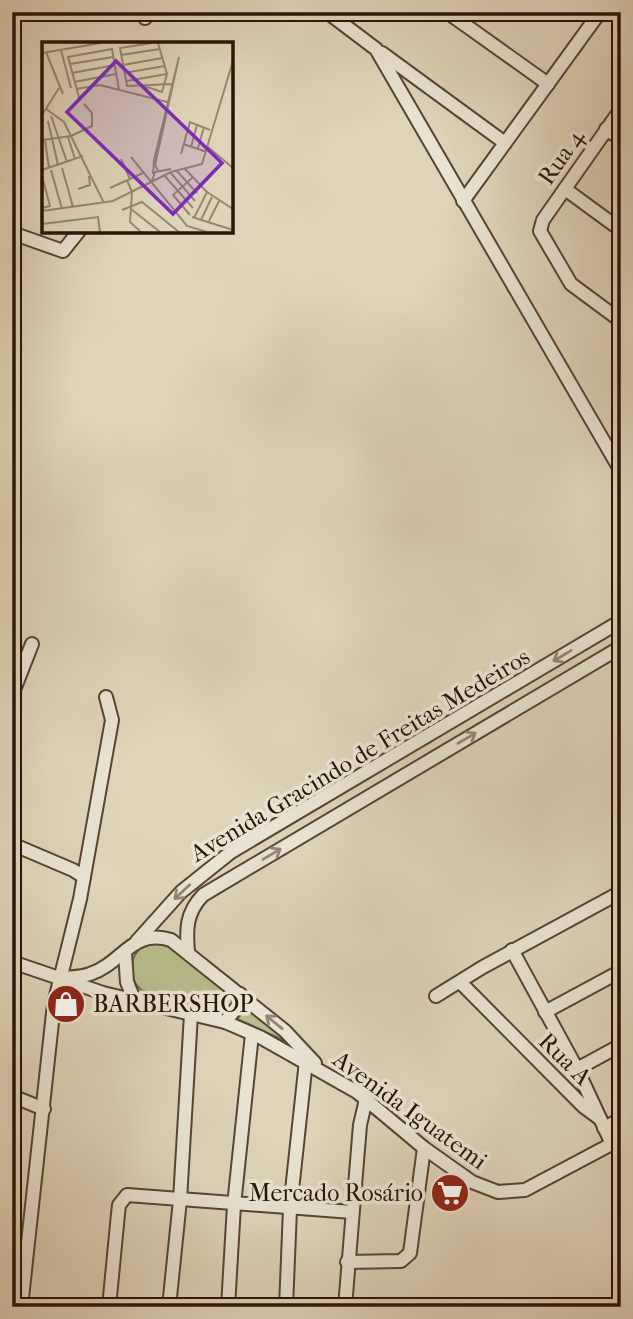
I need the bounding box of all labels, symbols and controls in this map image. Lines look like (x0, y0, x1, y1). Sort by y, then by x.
inset map (42, 42, 233, 233)
street label: Rua 4 (532, 123, 590, 190)
street label: Avenida Gracindo de Freitas Medeiros (184, 642, 535, 868)
one-way arrow (553, 650, 573, 664)
one-way arrow (456, 731, 477, 744)
one-way arrow (261, 847, 281, 861)
one-way arrow (173, 884, 191, 900)
shop icon: BARBERSHOP (45, 983, 87, 1025)
place label: BARBERSHOP (93, 990, 253, 1018)
one-way arrow (266, 1015, 284, 1030)
street label: Rua A (533, 1027, 597, 1091)
street label: Avenida Iguatemi (327, 1044, 492, 1175)
supermarket icon: Mercado Rosário (429, 1172, 471, 1214)
place label: Mercado Rosário (249, 1179, 423, 1207)

